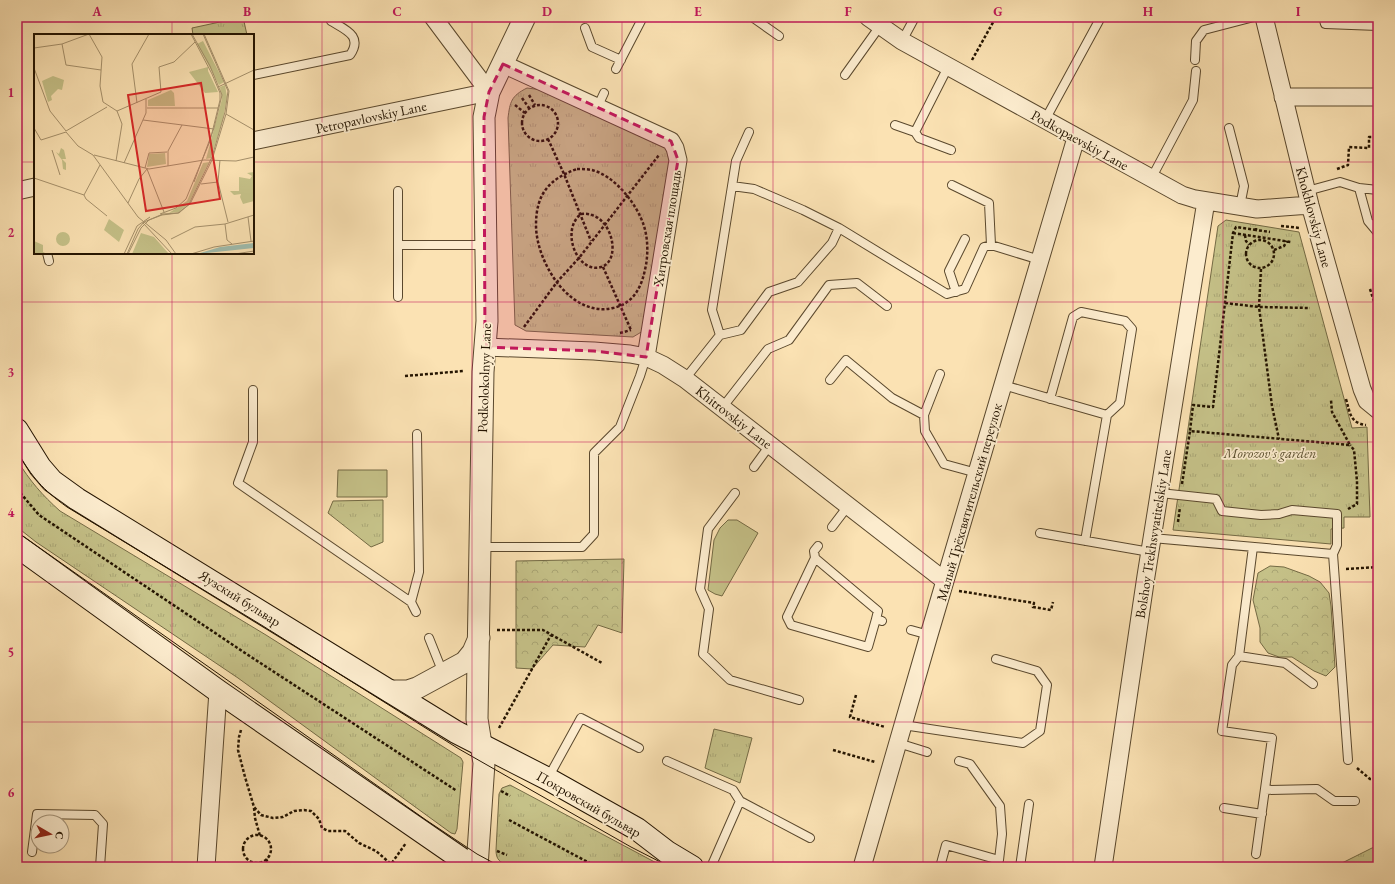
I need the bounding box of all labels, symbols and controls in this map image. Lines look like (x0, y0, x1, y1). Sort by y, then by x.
text: A (91, 3, 102, 20)
text: B (243, 3, 251, 20)
text: C (392, 3, 402, 20)
text: D (542, 3, 552, 20)
text: E (694, 3, 702, 20)
text: F (844, 3, 852, 20)
text: G (993, 3, 1003, 20)
text: H (1143, 3, 1154, 20)
text: I (1296, 3, 1301, 20)
inset map (34, 34, 254, 254)
text: 1 (8, 84, 15, 101)
street label: Petropavlovskiy Lane (314, 96, 429, 138)
street label: Podkopaevskiy Lane (1028, 106, 1132, 174)
street label: Khokhlovskiy Lane (1292, 165, 1336, 270)
street label: Хитровская площадь (649, 168, 685, 289)
text: 2 (8, 224, 15, 241)
street label: Podkolokolnyy Lane (473, 322, 495, 433)
text: 3 (8, 364, 15, 381)
street label: Khitrovskiy Lane (692, 382, 776, 453)
street label: Малый Трёхсвятительский переулок (932, 401, 1006, 603)
park label: Morozov's garden (1223, 444, 1316, 462)
street label: Bolshoy Trekhsvyatitelskiy Lane (1131, 448, 1175, 620)
text: 4 (8, 504, 15, 521)
street label: Яузский бульвар (195, 565, 284, 630)
text: 5 (8, 644, 14, 661)
street label: Покровский бульвар (533, 767, 645, 841)
text: 6 (8, 784, 15, 801)
north arrow (30, 814, 70, 854)
text: С (52, 831, 67, 841)

